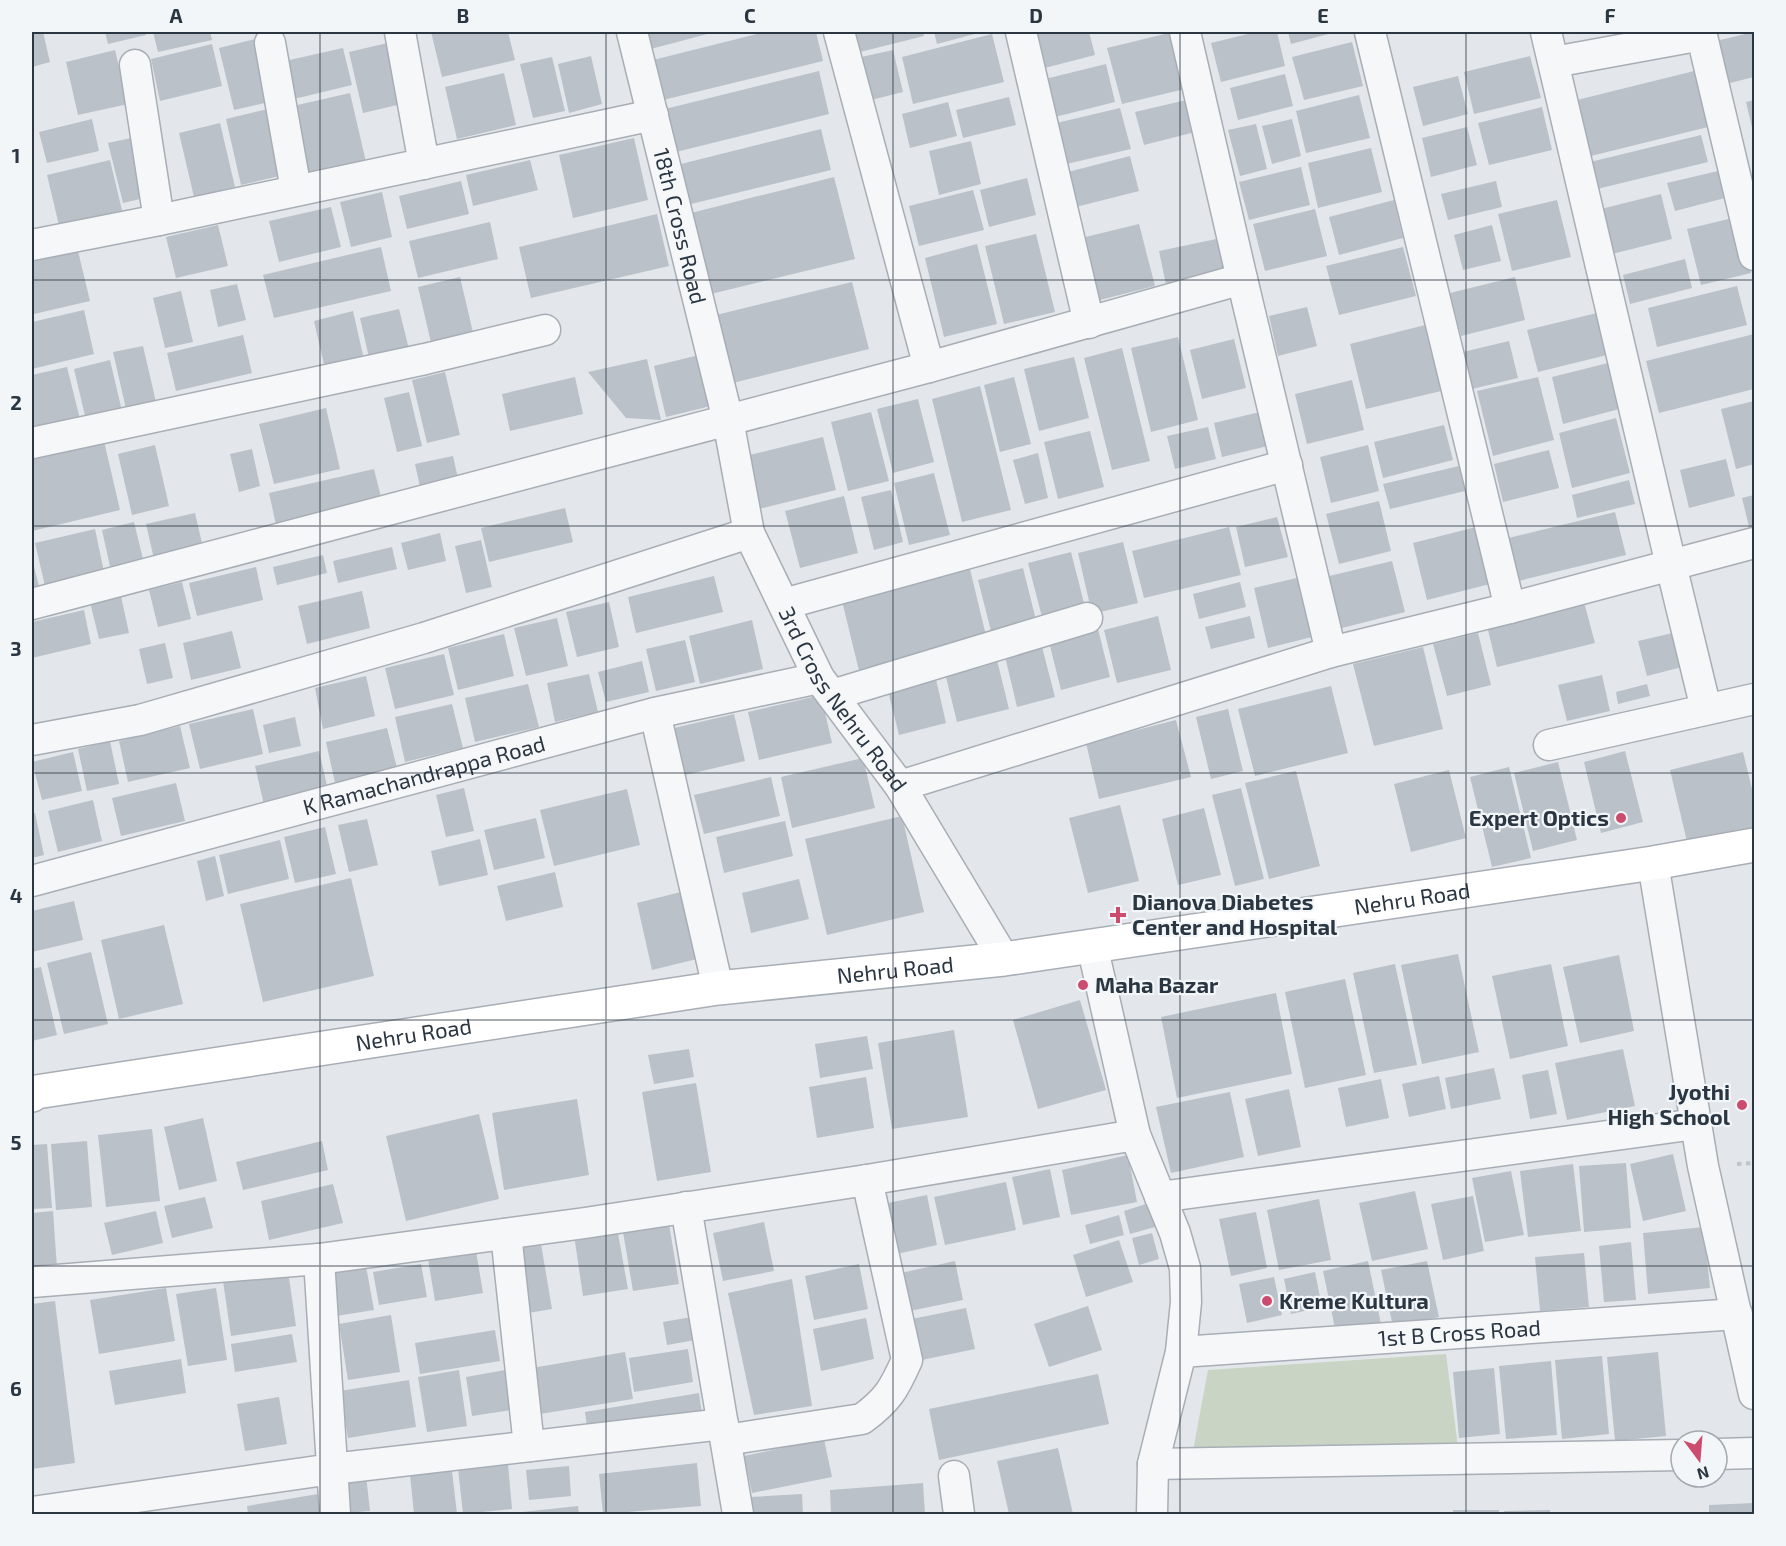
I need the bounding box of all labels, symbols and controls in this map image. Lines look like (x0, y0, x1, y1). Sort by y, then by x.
text: A (169, 3, 183, 27)
text: B (457, 3, 469, 27)
text: C (744, 3, 756, 27)
text: D (1029, 3, 1043, 27)
text: E (1317, 3, 1329, 27)
text: F (1604, 3, 1616, 27)
text: 1 (12, 143, 20, 167)
street label: 18th Cross Road (649, 145, 713, 307)
text: 2 (10, 390, 22, 414)
street label: 3rd Cross Nehru Road (774, 602, 913, 796)
text: 3 (10, 636, 22, 660)
street label: K Ramachandrappa Road (300, 729, 548, 819)
place label: Expert Optics (1469, 804, 1609, 830)
marker: Expert Optics (1614, 811, 1628, 825)
street label: Nehru Road (1352, 876, 1472, 919)
text: 4 (10, 883, 23, 907)
place label: Dianova Diabetes Center and Hospital (1132, 888, 1338, 939)
marker: Dianova Diabetes Center and Hospital (1109, 906, 1127, 924)
street label: Nehru Road (836, 950, 955, 988)
place label: Maha Bazar (1095, 971, 1219, 997)
marker: Maha Bazar (1076, 978, 1090, 992)
street label: Nehru Road (354, 1012, 473, 1055)
place label: Jyothi High School (1607, 1078, 1731, 1129)
marker: Jyothi High School (1735, 1098, 1749, 1112)
text: 5 (10, 1130, 22, 1154)
place label: Kreme Kultura (1279, 1287, 1429, 1313)
marker: Kreme Kultura (1260, 1294, 1274, 1308)
street label: 1st B Cross Road (1377, 1313, 1542, 1351)
text: 6 (10, 1376, 22, 1400)
north arrow (1669, 1429, 1729, 1489)
text: N (1695, 1463, 1711, 1485)

